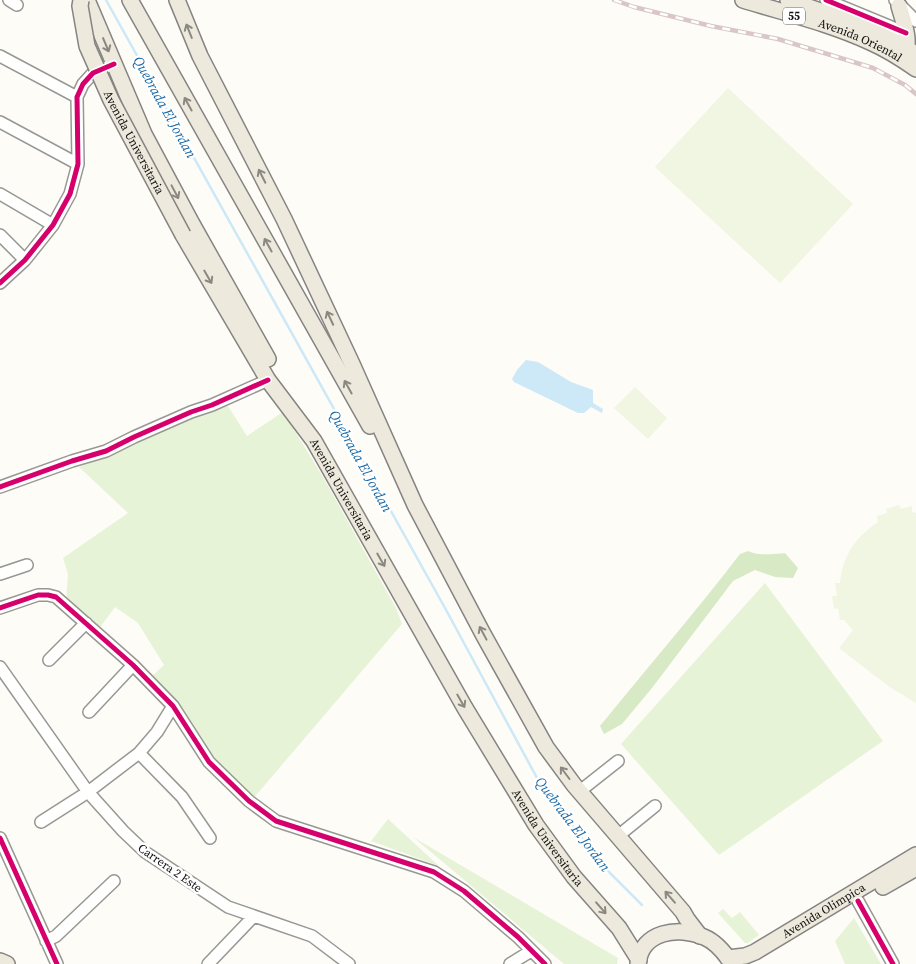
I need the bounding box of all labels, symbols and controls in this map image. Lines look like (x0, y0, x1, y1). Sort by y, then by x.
road number: 55 (783, 8, 805, 24)
street label: Avenida Oriental (816, 15, 905, 66)
one-way arrow (184, 23, 193, 38)
one-way arrow (102, 37, 112, 52)
water label: Quebrada El Jordan (129, 52, 201, 162)
street label: Avenida Universitaria (100, 88, 168, 198)
one-way arrow (183, 97, 193, 112)
one-way arrow (257, 169, 266, 184)
one-way arrow (171, 184, 180, 199)
one-way arrow (263, 239, 273, 253)
one-way arrow (203, 270, 213, 284)
one-way arrow (325, 310, 335, 325)
one-way arrow (343, 380, 353, 394)
water label: Quebrada El Jordan (325, 406, 397, 516)
street label: Avenida Universitaria (306, 435, 377, 544)
one-way arrow (376, 552, 386, 567)
one-way arrow (478, 626, 487, 641)
one-way arrow (457, 693, 467, 708)
one-way arrow (560, 767, 571, 780)
water label: Quebrada El Jordan (531, 773, 615, 876)
street label: Avenida Universitaria (508, 786, 587, 891)
street label: Carrera 2 Este (135, 840, 205, 896)
street label: Avenida Olimpica (779, 879, 869, 942)
one-way arrow (664, 891, 676, 904)
one-way arrow (595, 901, 606, 914)

